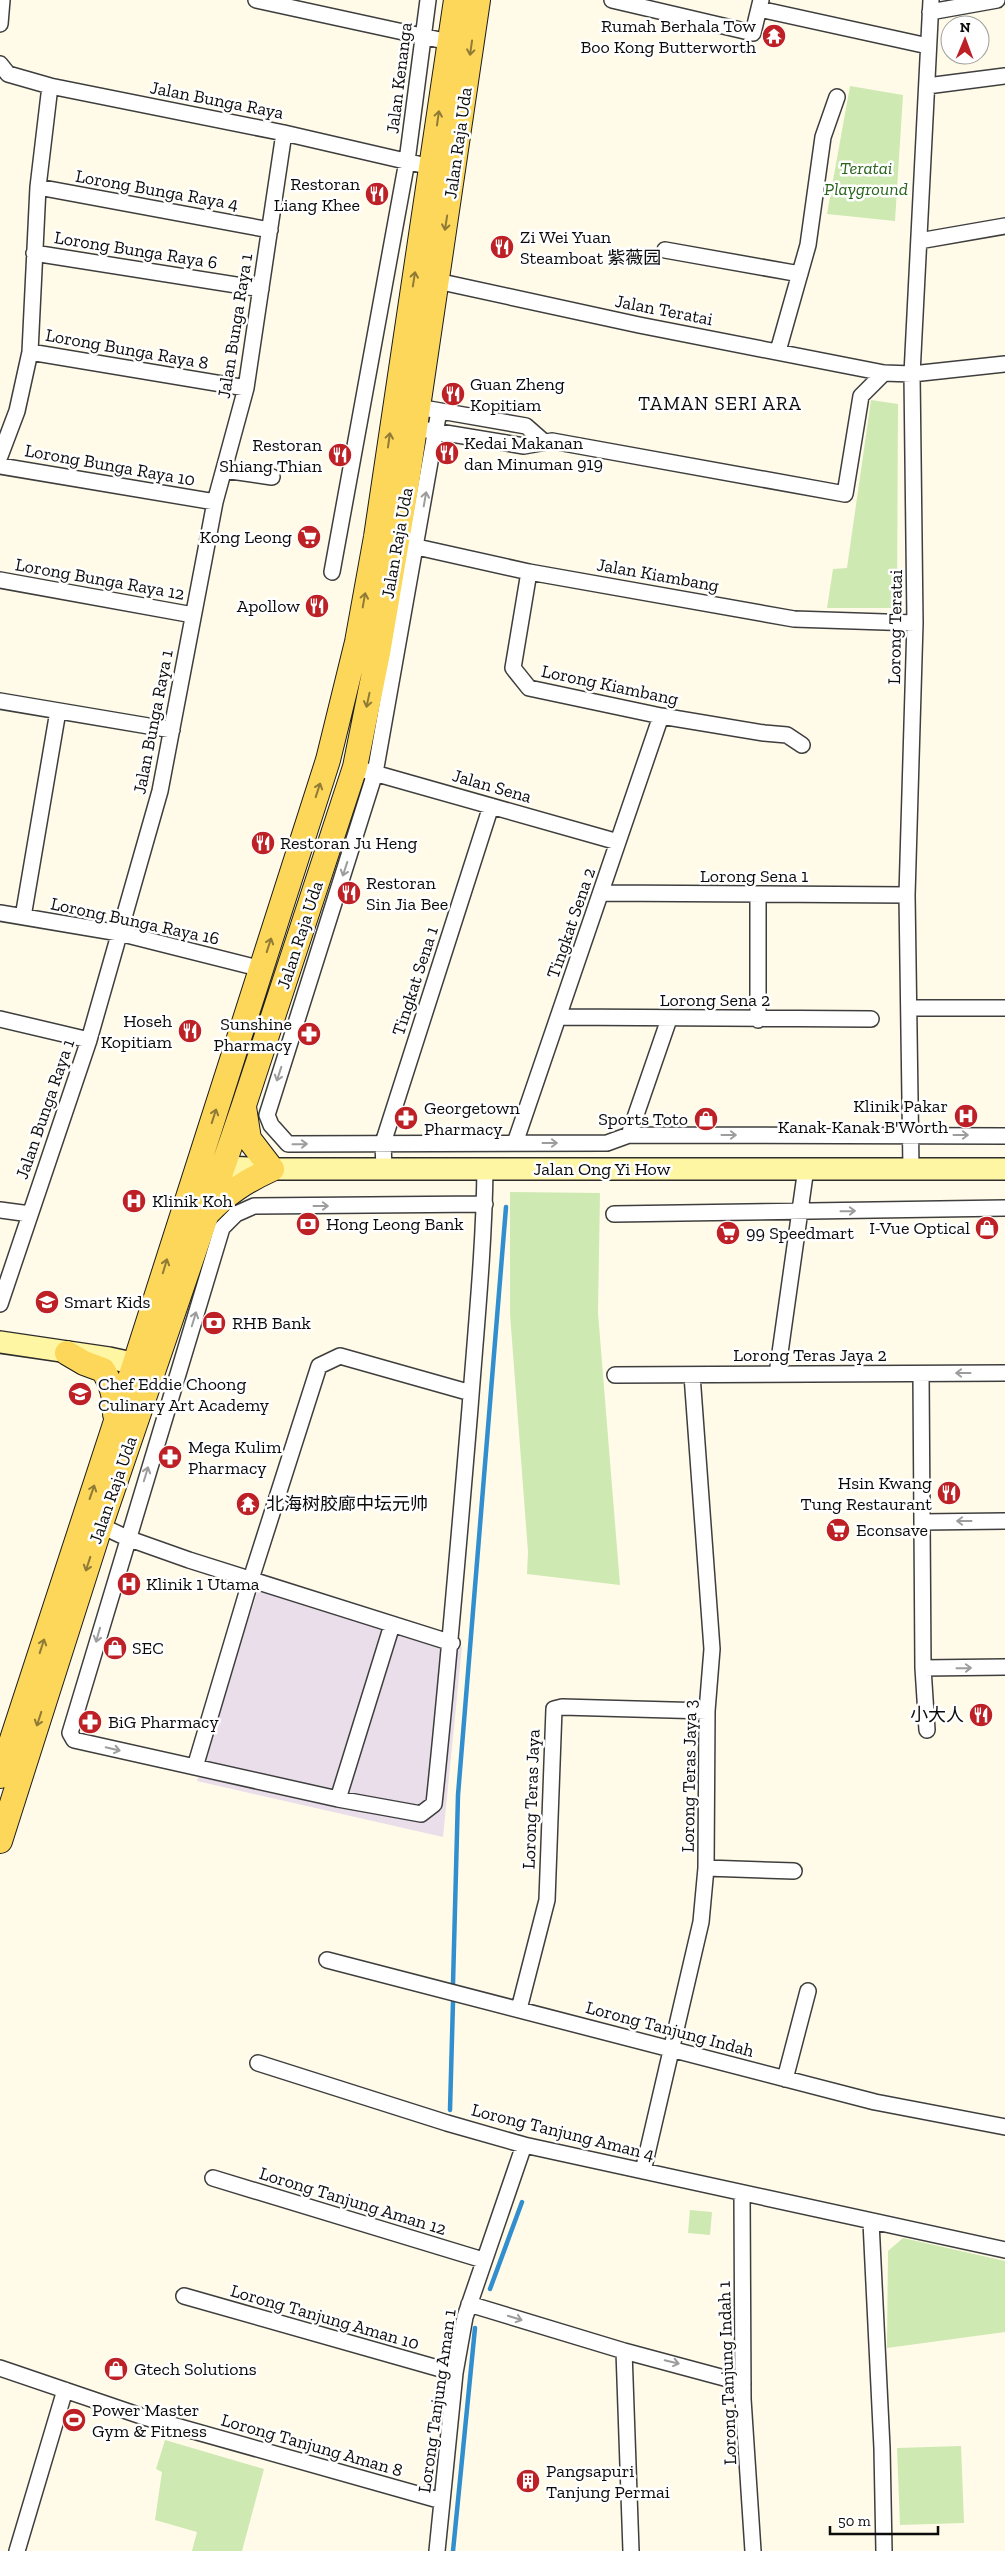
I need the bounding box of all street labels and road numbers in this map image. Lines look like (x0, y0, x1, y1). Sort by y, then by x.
street label: Jalan Kenanga (381, 21, 417, 135)
street label: Jalan Bunga Raya (148, 76, 286, 124)
street label: Jalan Raja Uda (439, 86, 477, 200)
street label: Lorong Bunga Raya 4 (74, 165, 241, 215)
street label: Lorong Bunga Raya 6 (53, 226, 219, 274)
street label: Jalan Bunga Raya 1 (213, 252, 257, 400)
street label: Jalan Teratai (613, 290, 715, 330)
street label: Lorong Bunga Raya 8 (44, 324, 210, 374)
street label: Lorong Bunga Raya 10 (23, 439, 197, 491)
street label: Jalan Raja Uda (376, 485, 418, 600)
street label: Lorong Bunga Raya 12 (14, 553, 186, 605)
street label: Jalan Kiambang (595, 553, 721, 597)
street label: Lorong Teratai (883, 569, 907, 685)
street label: Jalan Bunga Raya 1 (128, 648, 178, 796)
street label: Lorong Kiambang (540, 660, 681, 710)
street label: Jalan Sena (450, 764, 534, 808)
street label: Tingkat Sena 2 (542, 865, 600, 981)
street label: Lorong Sena 1 (700, 865, 808, 887)
street label: Jalan Raja Uda (272, 878, 328, 992)
street label: Lorong Bunga Raya 16 (49, 892, 221, 950)
street label: Tingkat Sena 1 (387, 924, 443, 1038)
street label: Lorong Sena 2 (660, 989, 770, 1011)
street label: Jalan Bunga Raya 1 (11, 1036, 79, 1182)
street label: Jalan Ong Yi How (534, 1158, 671, 1180)
street label: Lorong Teras Jaya 2 (733, 1344, 887, 1366)
street label: Jalan Raja Uda (84, 1433, 142, 1547)
street label: Lorong Teras Jaya 3 (677, 1699, 701, 1853)
street label: Lorong Teras Jaya (518, 1728, 544, 1869)
street label: Lorong Tanjung Indah (584, 1996, 756, 2062)
street label: Lorong Tanjung Aman 4 (469, 2099, 657, 2165)
street label: Lorong Tanjung Aman 12 (257, 2162, 449, 2240)
street label: Lorong Tanjung Aman 10 (228, 2279, 422, 2355)
street label: Lorong Tanjung Indah 1 (713, 2281, 741, 2465)
street label: Lorong Tanjung Aman 1 (413, 2308, 461, 2494)
street label: Lorong Tanjung Aman 8 (219, 2409, 405, 2481)

